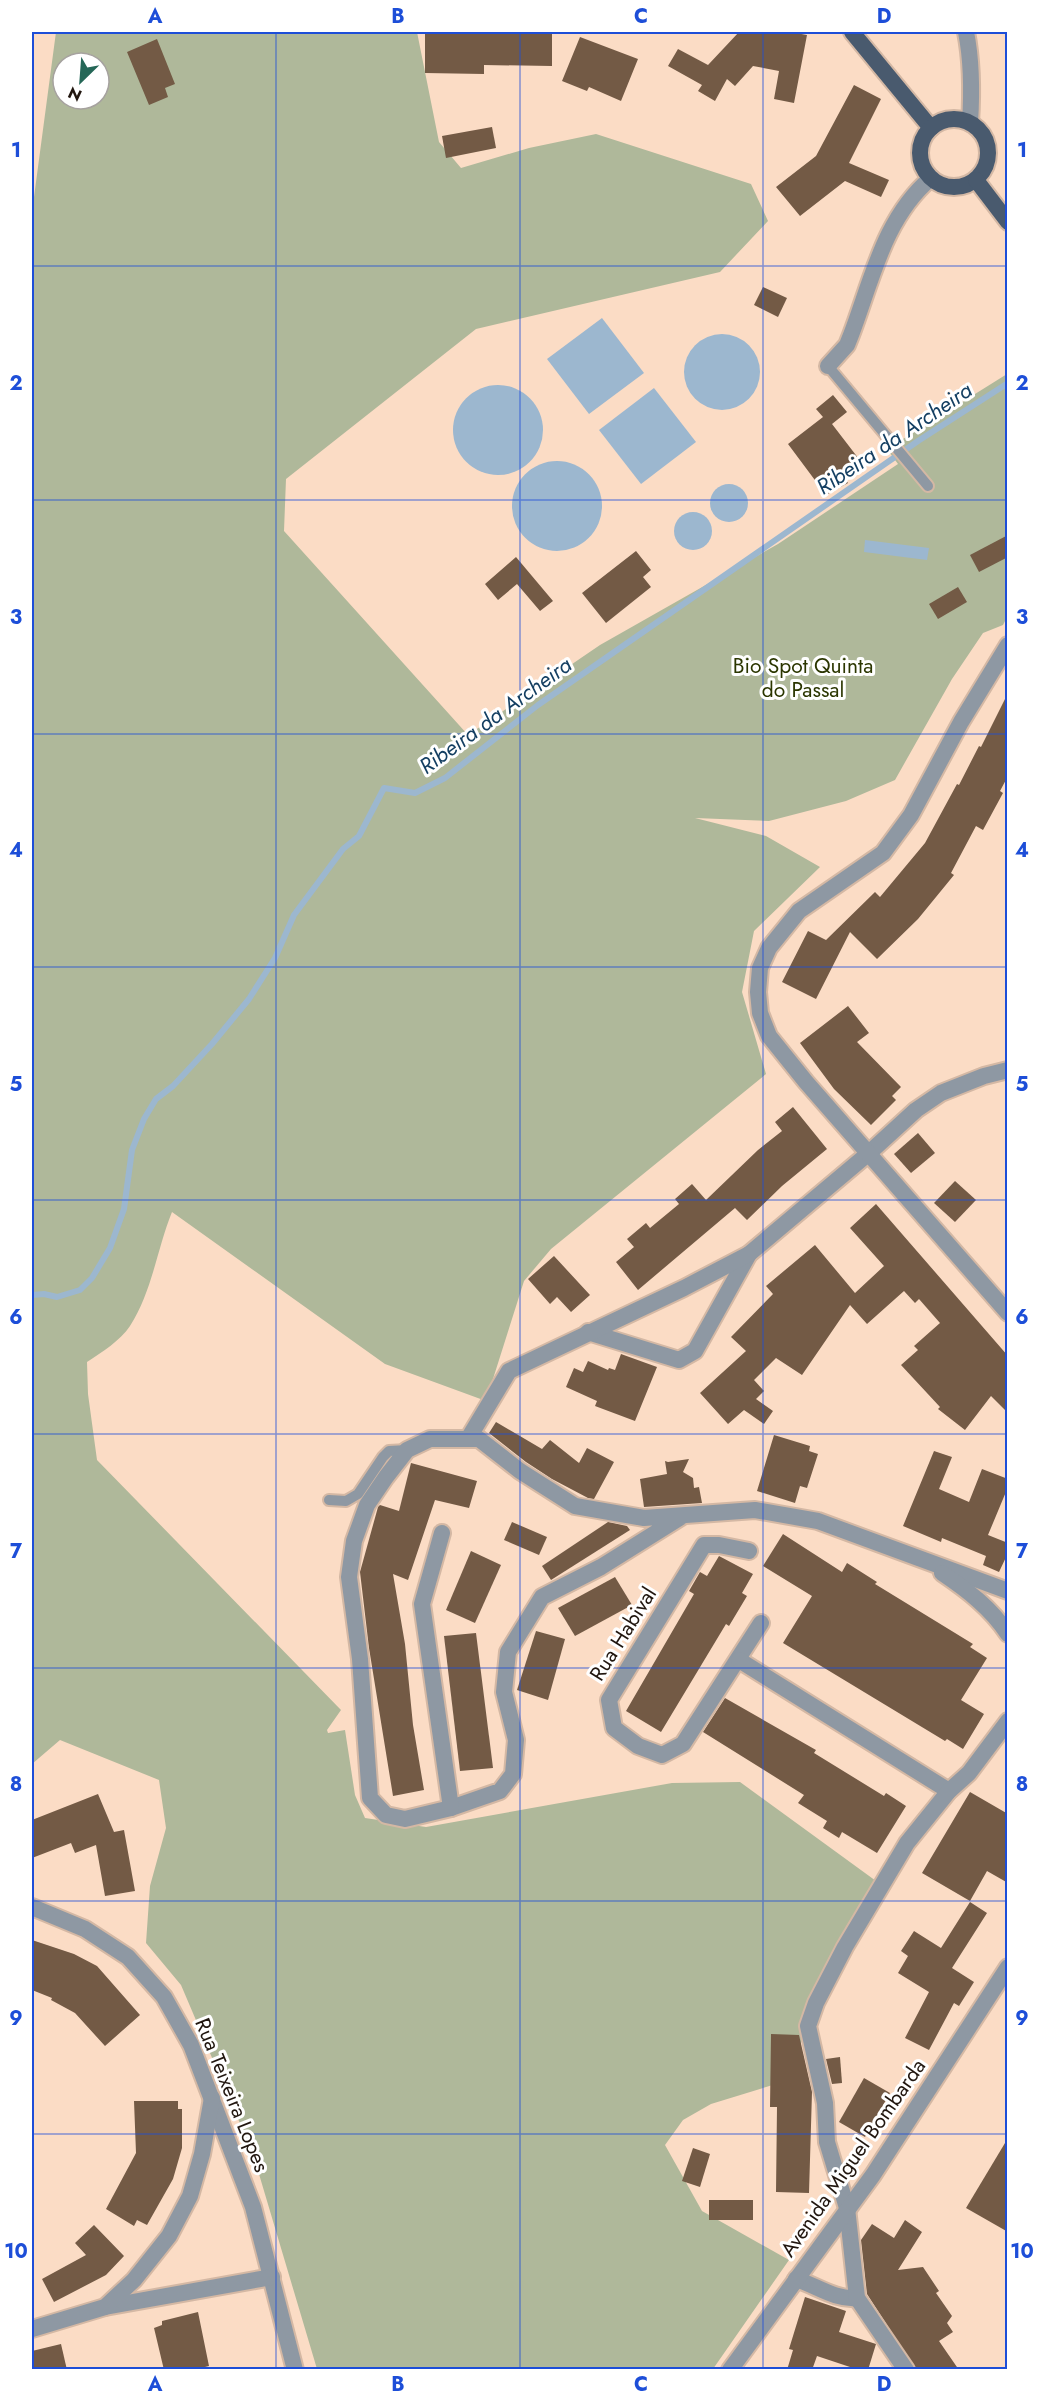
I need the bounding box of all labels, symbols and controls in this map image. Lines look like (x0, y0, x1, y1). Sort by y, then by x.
text: A (147, 2, 163, 31)
text: B (391, 2, 405, 31)
text: C (634, 2, 648, 31)
text: D (877, 2, 891, 31)
north arrow (51, 51, 111, 111)
text: N (64, 81, 85, 107)
text: 1 (11, 136, 21, 165)
text: 1 (1017, 136, 1027, 165)
text: 2 (9, 369, 23, 398)
text: 2 (1015, 369, 1029, 398)
water label: Ribeira da Archeira (810, 374, 978, 502)
text: 3 (10, 603, 22, 632)
text: 3 (1016, 603, 1028, 632)
water label: Ribeira da Archeira (412, 649, 578, 781)
park label: Bio Spot Quinta do Passal (733, 651, 873, 705)
text: 4 (9, 836, 23, 865)
text: 4 (1015, 836, 1029, 865)
text: 5 (10, 1070, 23, 1099)
text: 5 (1016, 1070, 1029, 1099)
text: 6 (9, 1303, 23, 1332)
text: 6 (1015, 1303, 1029, 1332)
text: 7 (10, 1537, 23, 1566)
text: 7 (1016, 1537, 1029, 1566)
street label: Rua Habival (582, 1581, 664, 1687)
text: 8 (10, 1770, 22, 1799)
text: 8 (1016, 1770, 1028, 1799)
text: 9 (9, 2004, 23, 2033)
text: 9 (1015, 2004, 1029, 2033)
street label: Rua Teixeira Lopes (187, 2013, 277, 2177)
street label: Avenida Miguel Bombarda (773, 2053, 933, 2263)
text: 10 (4, 2237, 28, 2266)
text: 10 (1010, 2237, 1034, 2266)
text: A (147, 2370, 163, 2399)
text: B (391, 2370, 405, 2399)
text: C (634, 2370, 648, 2399)
text: D (877, 2370, 891, 2399)

